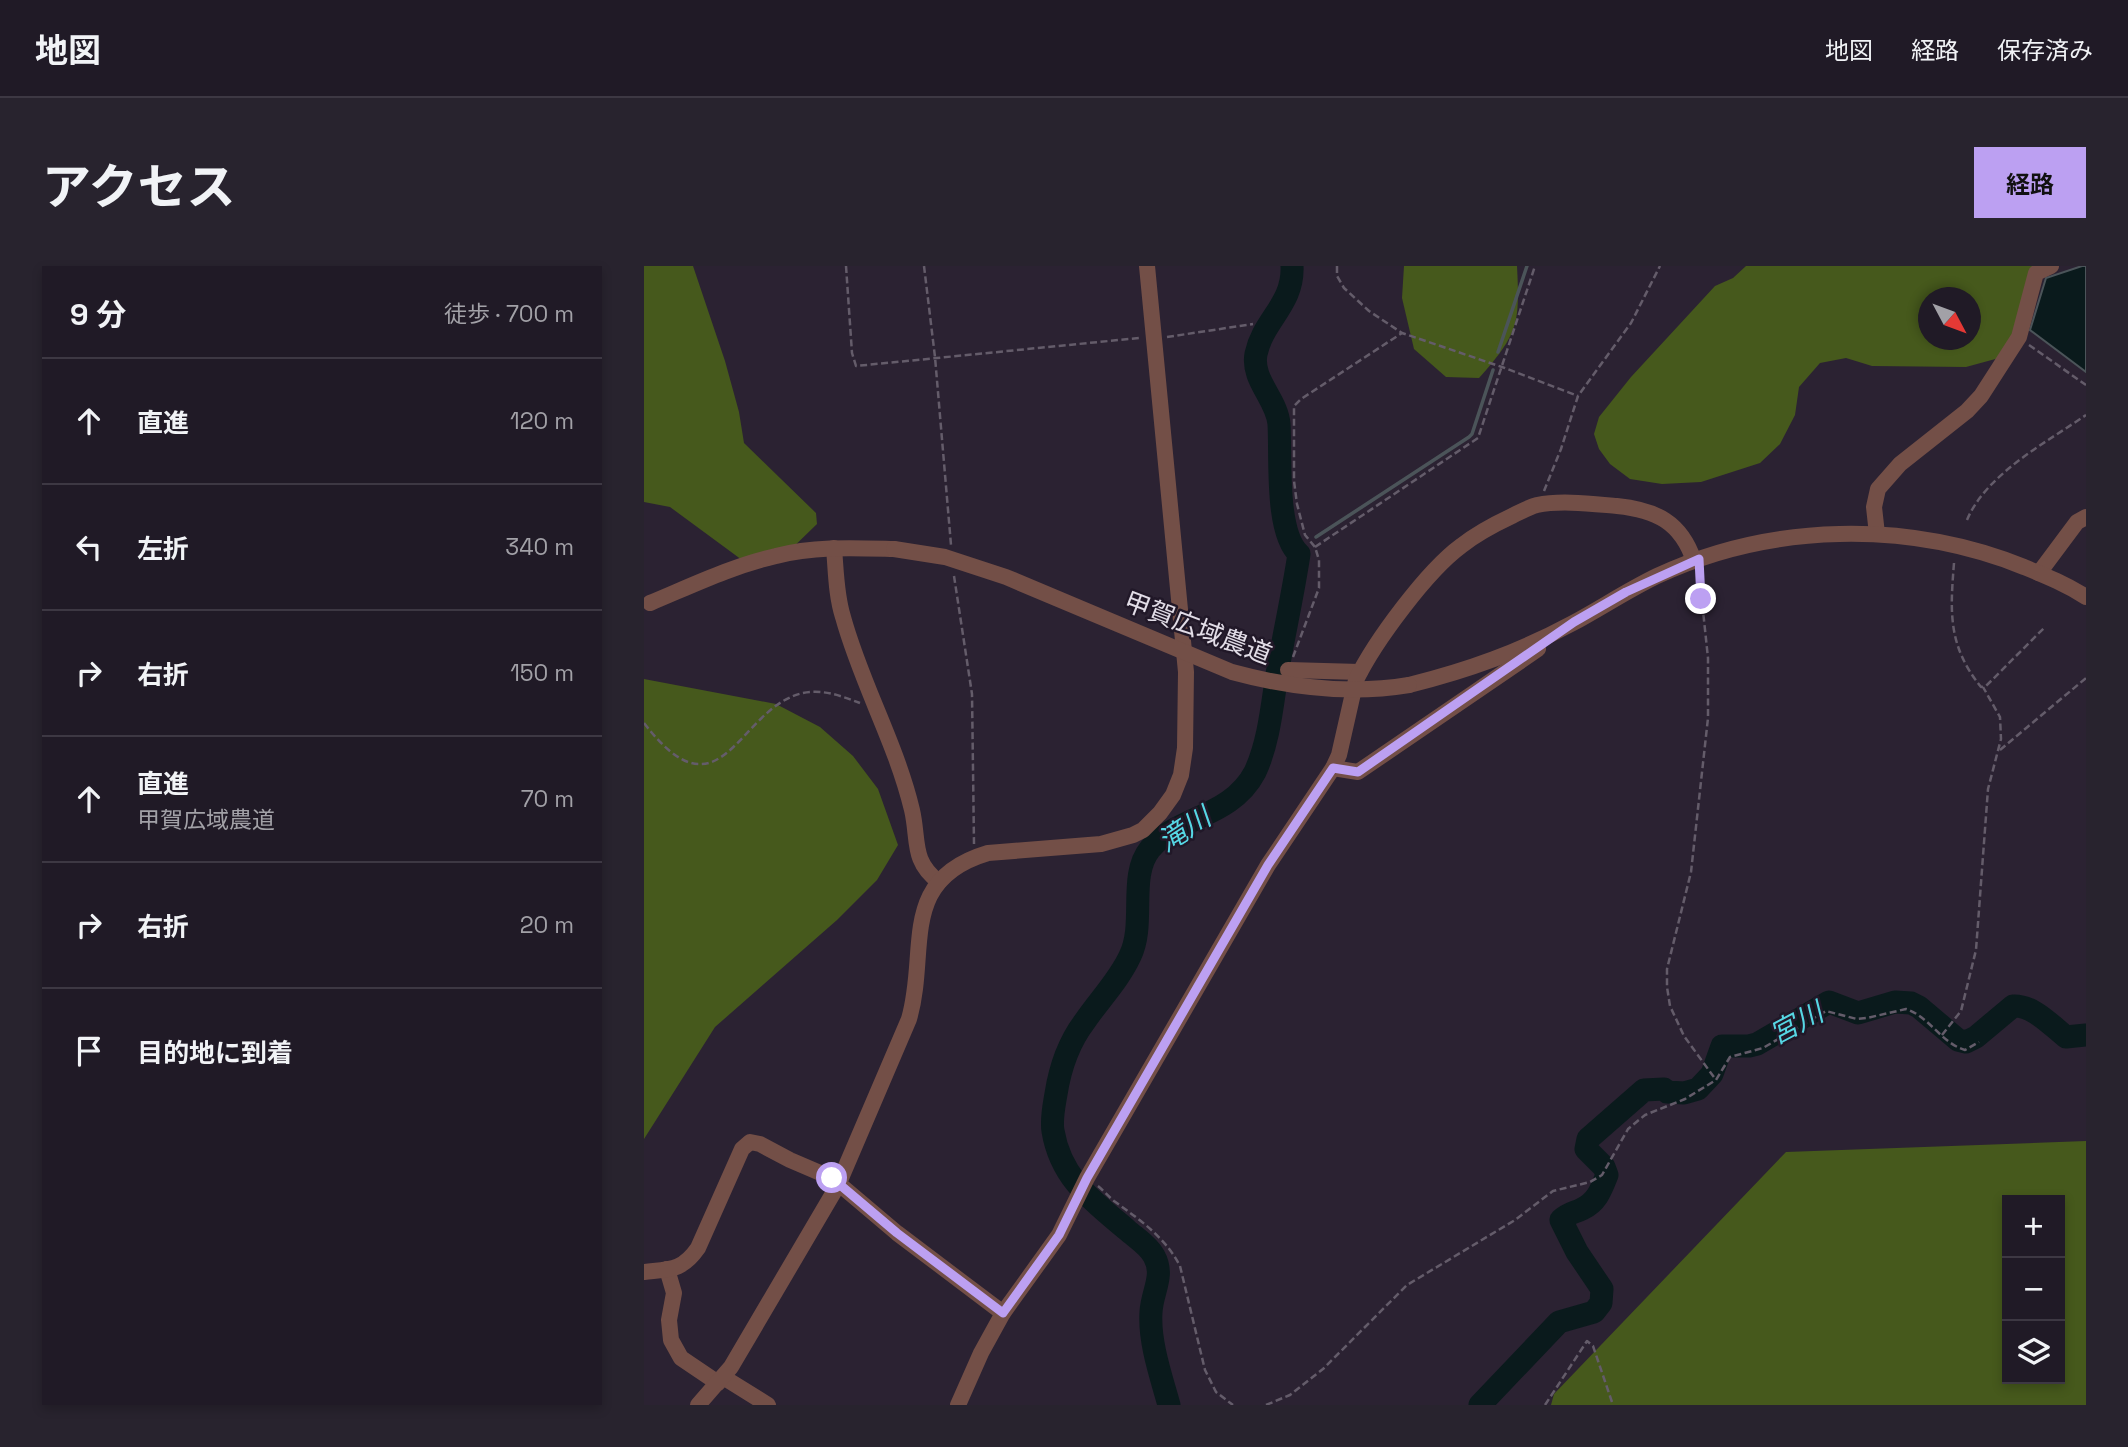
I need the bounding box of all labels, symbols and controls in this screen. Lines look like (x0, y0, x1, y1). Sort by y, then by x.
text: 地図 (35, 30, 101, 72)
text: 地図 (1825, 35, 1873, 66)
text: 経路 (1911, 35, 1959, 66)
text: 保存済み (1997, 35, 2093, 66)
button: 経路 (1974, 147, 2086, 218)
text: アクセス (42, 156, 236, 218)
north arrow (1918, 287, 1981, 350)
text: 9 分 (70, 295, 126, 334)
text: 徒歩 · 700 m (444, 299, 574, 329)
icon: ahead (70, 402, 108, 440)
text: 直進 (137, 406, 189, 440)
text: 120 m (510, 406, 574, 436)
icon: left (70, 528, 108, 566)
text: 左折 (137, 532, 189, 566)
text: 340 m (505, 532, 574, 562)
route end (1685, 583, 1716, 614)
street label: 甲賀広域農道 (1119, 584, 1277, 672)
icon: right (70, 654, 108, 692)
text: 右折 (137, 658, 189, 692)
text: 150 m (510, 658, 574, 688)
text: 直進 (137, 767, 189, 801)
icon: ahead (70, 780, 108, 818)
text: 70 m (521, 784, 574, 814)
water label: 滝川 (1151, 797, 1220, 859)
text: 甲賀広域農道 (137, 805, 275, 835)
icon: right (70, 906, 108, 944)
text: 右折 (137, 910, 189, 944)
text: 20 m (520, 910, 574, 940)
water label: 宮川 (1763, 993, 1832, 1052)
icon: arrive (70, 1032, 108, 1070)
text: 目的地に到着 (137, 1036, 293, 1070)
route start (816, 1162, 847, 1193)
map controls (2002, 1195, 2065, 1384)
button: + (2002, 1195, 2065, 1258)
button: − (2002, 1258, 2065, 1321)
button: layers (2002, 1321, 2065, 1384)

